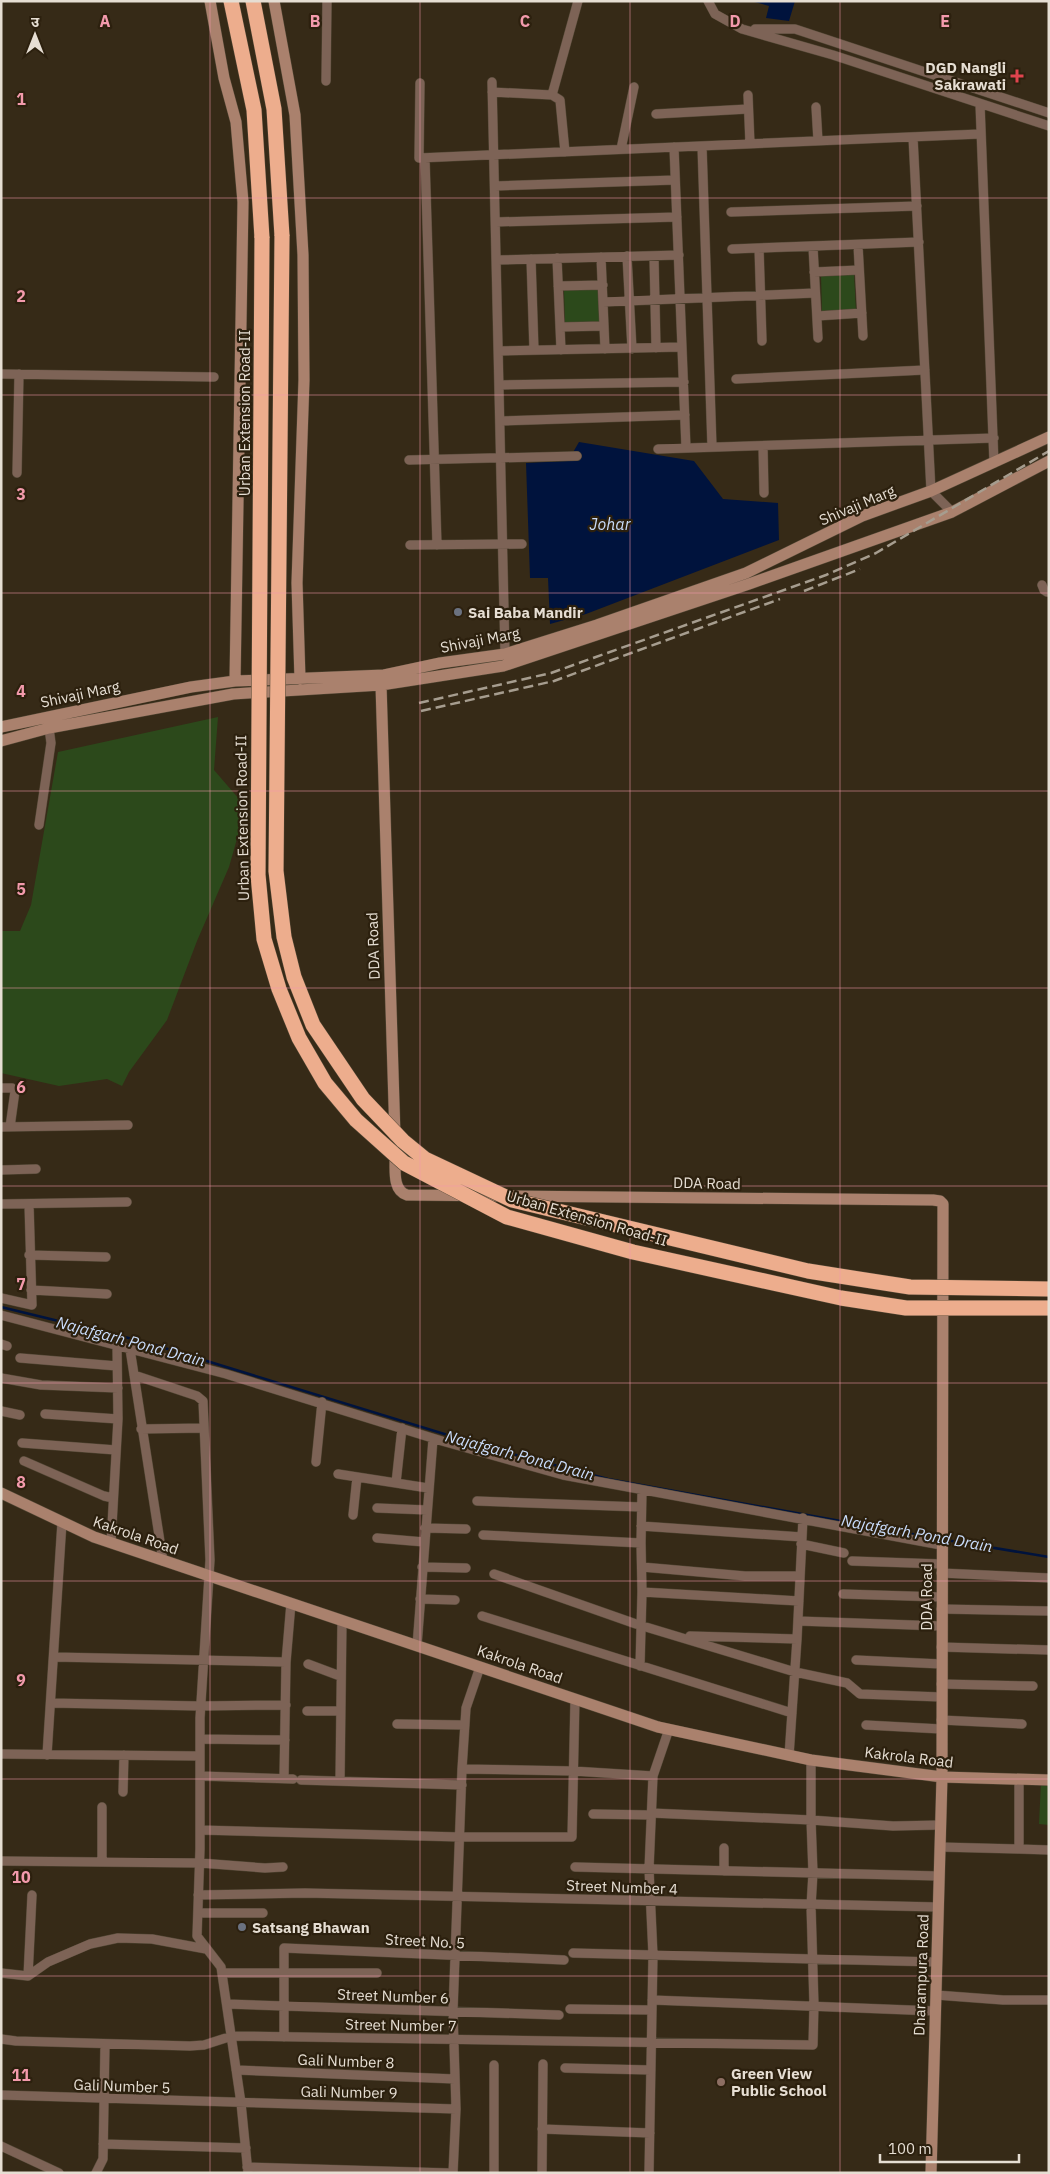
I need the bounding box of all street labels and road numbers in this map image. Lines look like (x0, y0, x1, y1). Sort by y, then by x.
street label: Urban Extension Road-II (235, 330, 254, 496)
street label: Shivaji Marg (816, 480, 898, 529)
street label: Shivaji Marg (439, 623, 521, 657)
street label: Shivaji Marg (39, 676, 121, 712)
street label: Urban Extension Road-II (231, 735, 253, 901)
street label: DDA Road (362, 912, 384, 980)
street label: DDA Road (673, 1173, 741, 1193)
street label: Urban Extension Road-II (504, 1186, 670, 1250)
street label: Kakrola Road (91, 1512, 181, 1558)
street label: DDA Road (917, 1563, 936, 1631)
street label: Kakrola Road (475, 1641, 565, 1687)
street label: Kakrola Road (864, 1742, 954, 1772)
street label: Street Number 4 (566, 1876, 678, 1898)
street label: Dharampura Road (909, 1914, 933, 2036)
street label: Street No. 5 (385, 1929, 465, 1953)
street label: Street Number 6 (337, 1985, 449, 2007)
street label: Street Number 7 (345, 2015, 457, 2035)
street label: Gali Number 8 (297, 2050, 395, 2072)
street label: Gali Number 5 (73, 2075, 171, 2097)
street label: Gali Number 9 (300, 2082, 398, 2102)

